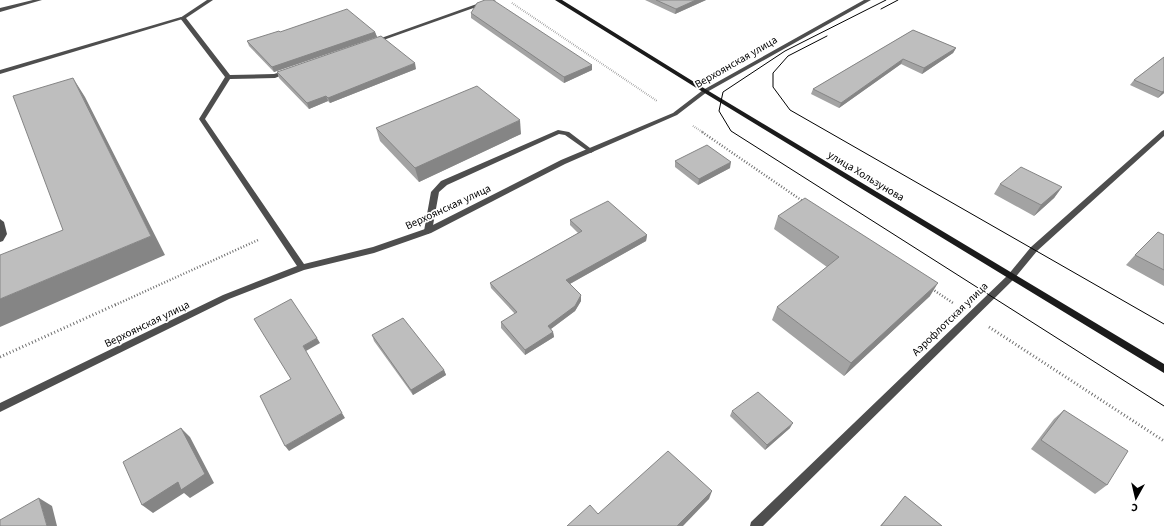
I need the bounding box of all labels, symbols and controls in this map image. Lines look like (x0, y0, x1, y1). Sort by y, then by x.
street label: Верхоянская улица (692, 32, 780, 92)
street label: улица Хользунова (825, 147, 907, 205)
street label: Верхоянская улица (403, 181, 493, 233)
street label: Аэрофлотская улица (909, 279, 991, 359)
street label: Верхоянская улица (102, 297, 192, 351)
north arrow (1116, 478, 1156, 518)
text: С (1130, 499, 1139, 515)

